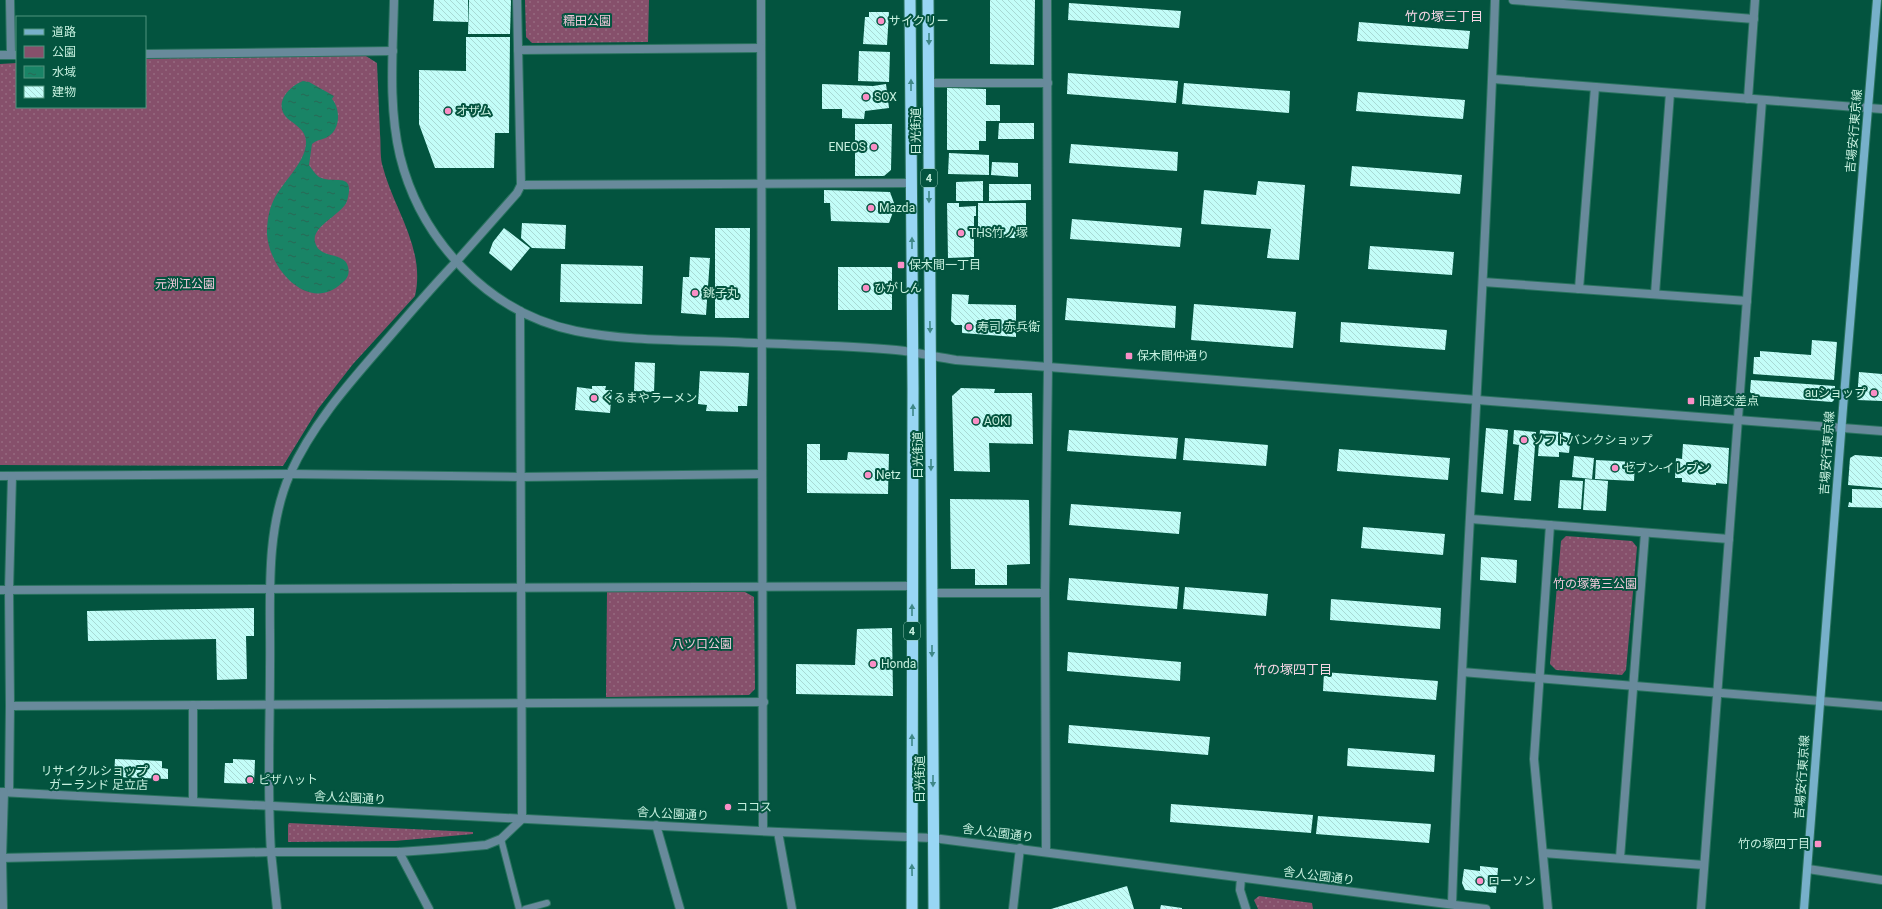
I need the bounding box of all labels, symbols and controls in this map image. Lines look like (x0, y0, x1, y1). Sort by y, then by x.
district label: 竹の塚三丁目 (1405, 9, 1483, 24)
park label: 糯田公園 (563, 14, 611, 28)
place label: サイクリー (889, 14, 949, 28)
legend (16, 16, 146, 108)
marker: サイクリー (876, 16, 886, 26)
text: 道路 (52, 25, 76, 39)
one-way arrow (926, 33, 932, 46)
text: 公園 (52, 45, 76, 59)
text: 水域 (52, 65, 76, 79)
one-way arrow (908, 78, 914, 91)
text: 建物 (52, 85, 76, 99)
street label: 吉場安行東京線 (1843, 89, 1865, 173)
place label: SOX (874, 90, 897, 104)
marker: SOX (861, 92, 871, 102)
place label: オザム (456, 104, 492, 118)
marker: オザム (443, 106, 453, 116)
street label: 日光街道 (909, 107, 923, 155)
place label: ENEOS (828, 140, 866, 154)
marker: ENEOS (869, 142, 879, 152)
road number: 4 (921, 169, 937, 187)
one-way arrow (926, 191, 932, 204)
place label: Mazda (879, 201, 915, 215)
marker: Mazda (866, 203, 876, 213)
place label: THS竹ノ塚 (969, 226, 1028, 240)
marker: THS竹ノ塚 (956, 228, 966, 238)
one-way arrow (909, 236, 915, 249)
place label: 保木間一丁目 (909, 258, 981, 272)
marker: 保木間一丁目 (896, 260, 906, 270)
park label: 元渕江公園 (155, 277, 215, 291)
place label: ひがしん (874, 281, 922, 295)
marker: ひがしん (861, 283, 871, 293)
place label: 銚子丸 (703, 286, 739, 300)
marker: 銚子丸 (690, 288, 700, 298)
place label: 寿司 赤兵衛 (977, 320, 1040, 334)
one-way arrow (927, 321, 933, 334)
marker: 寿司 赤兵衛 (964, 322, 974, 332)
place label: 保木間仲通り (1137, 349, 1209, 363)
marker: 保木間仲通り (1124, 351, 1134, 361)
place label: auショップ (1805, 386, 1866, 400)
marker: auショップ (1869, 388, 1879, 398)
place label: くるまやラーメン (602, 391, 697, 405)
marker: くるまやラーメン (589, 393, 599, 403)
place label: 旧道交差点 (1699, 394, 1759, 408)
marker: 旧道交差点 (1686, 396, 1696, 406)
one-way arrow (910, 403, 916, 416)
street label: 吉場安行東京線 (1817, 411, 1837, 495)
place label: AOKI (984, 414, 1011, 428)
marker: AOKI (971, 416, 981, 426)
street label: 日光街道 (911, 431, 925, 479)
place label: ソフトバンクショップ (1532, 433, 1653, 447)
marker: ソフトバンクショップ (1519, 435, 1529, 445)
one-way arrow (928, 459, 934, 472)
place label: セブン-イレブン (1623, 461, 1710, 475)
marker: セブン-イレブン (1610, 463, 1620, 473)
place label: Netz (876, 468, 901, 482)
marker: Netz (863, 470, 873, 480)
park label: 竹の塚第三公園 (1553, 577, 1637, 591)
one-way arrow (909, 603, 915, 616)
road number: 4 (904, 622, 920, 640)
park label: 八ツ口公園 (672, 637, 732, 651)
one-way arrow (929, 645, 935, 658)
place label: Honda (881, 657, 916, 671)
marker: Honda (868, 659, 878, 669)
district label: 竹の塚四丁目 (1254, 662, 1332, 677)
one-way arrow (909, 733, 915, 746)
street label: 吉場安行東京線 (1792, 735, 1812, 819)
street label: 日光街道 (913, 755, 927, 803)
place label: リサイクルショップ ガーランド 足立店 (41, 764, 148, 792)
marker: リサイクルショップ ガーランド 足立店 (151, 773, 161, 783)
place label: ピザハット (258, 773, 318, 787)
marker: ピザハット (245, 775, 255, 785)
one-way arrow (930, 775, 936, 788)
street label: 舎人公園通り (314, 789, 386, 807)
place label: ココス (736, 800, 772, 814)
marker: ココス (723, 802, 733, 812)
street label: 舎人公園通り (637, 805, 709, 823)
street label: 舎人公園通り (961, 822, 1035, 844)
place label: 竹の塚四丁目 (1738, 837, 1810, 851)
marker: 竹の塚四丁目 (1813, 839, 1823, 849)
one-way arrow (909, 863, 915, 876)
street label: 舎人公園通り (1282, 865, 1356, 887)
place label: ローソン (1488, 874, 1536, 888)
marker: ローソン (1475, 876, 1485, 886)

